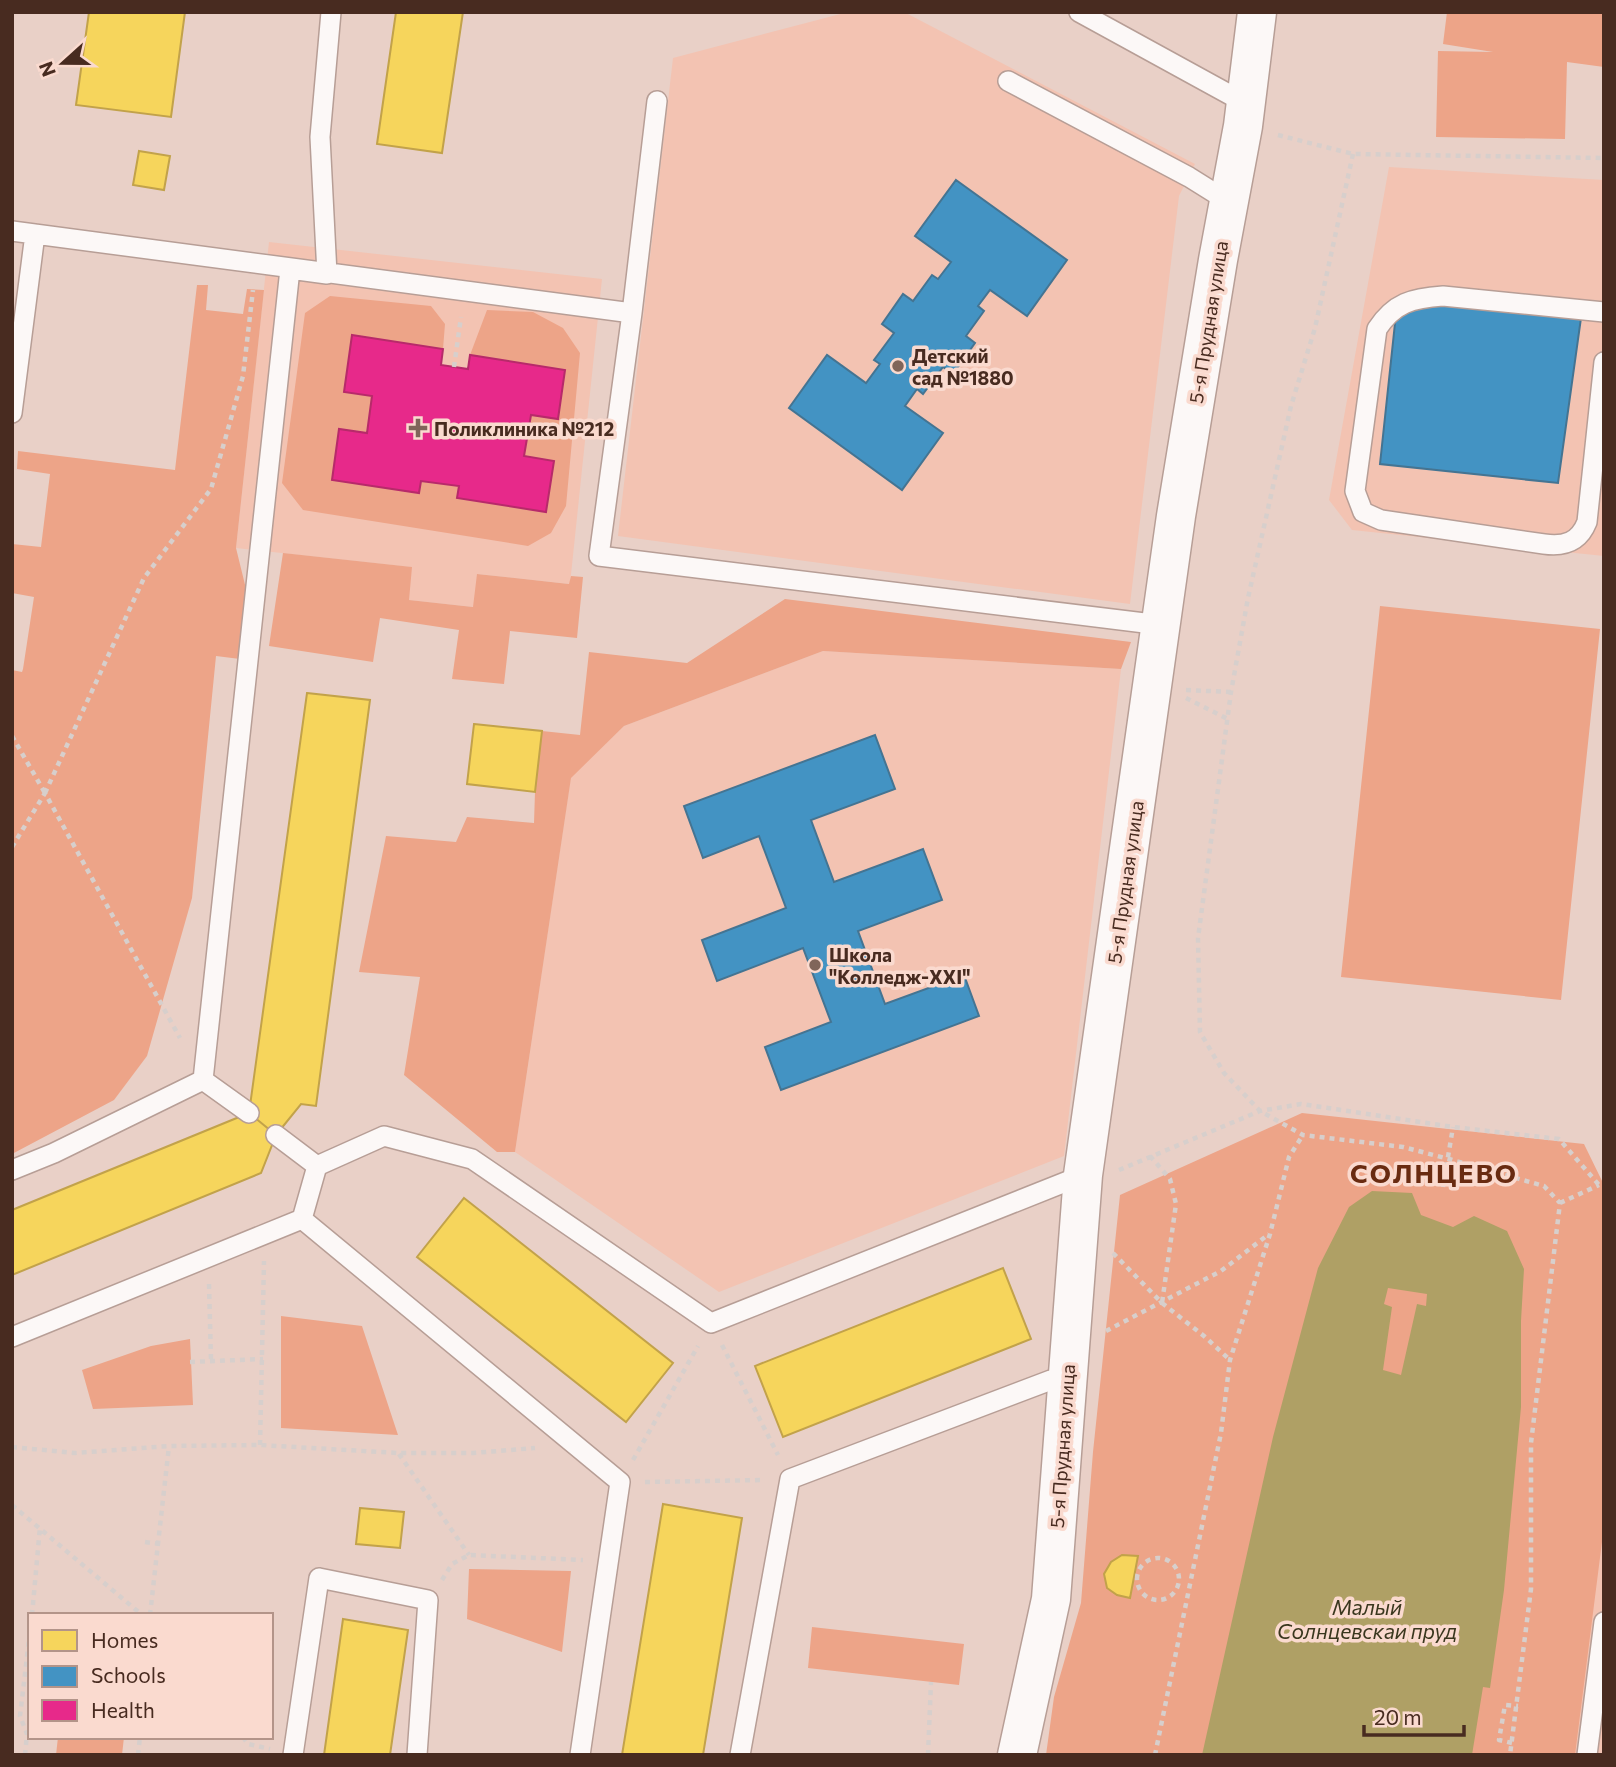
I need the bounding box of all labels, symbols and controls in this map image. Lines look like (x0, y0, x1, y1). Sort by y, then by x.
north arrow (28, 28, 98, 98)
text: N (33, 58, 60, 80)
street label: 5-я Прудная улица (1184, 239, 1232, 405)
place label: Детский сад №1880 (912, 344, 1014, 389)
marker: Детский сад №1880 (890, 358, 906, 374)
place label: Поликлиника №212 (434, 417, 614, 440)
marker: Поликлиника №212 (408, 418, 428, 438)
street label: 5-я Прудная улица (1102, 799, 1148, 965)
place label: Школа "Колледж-XXI" (829, 943, 970, 988)
marker: Школа "Колледж-XXI" (807, 957, 823, 973)
district label: СОЛНЦЕВО (1350, 1157, 1518, 1188)
street label: 5-я Прудная улица (1045, 1363, 1079, 1529)
water label: Малый Солнцевскаи пруд (1277, 1594, 1457, 1643)
legend (28, 1613, 273, 1739)
text: Homes (91, 1627, 158, 1652)
text: Schools (91, 1662, 166, 1687)
scale bar (1364, 1694, 1464, 1738)
text: Health (91, 1697, 155, 1722)
text: 20 m (1374, 1704, 1422, 1729)

